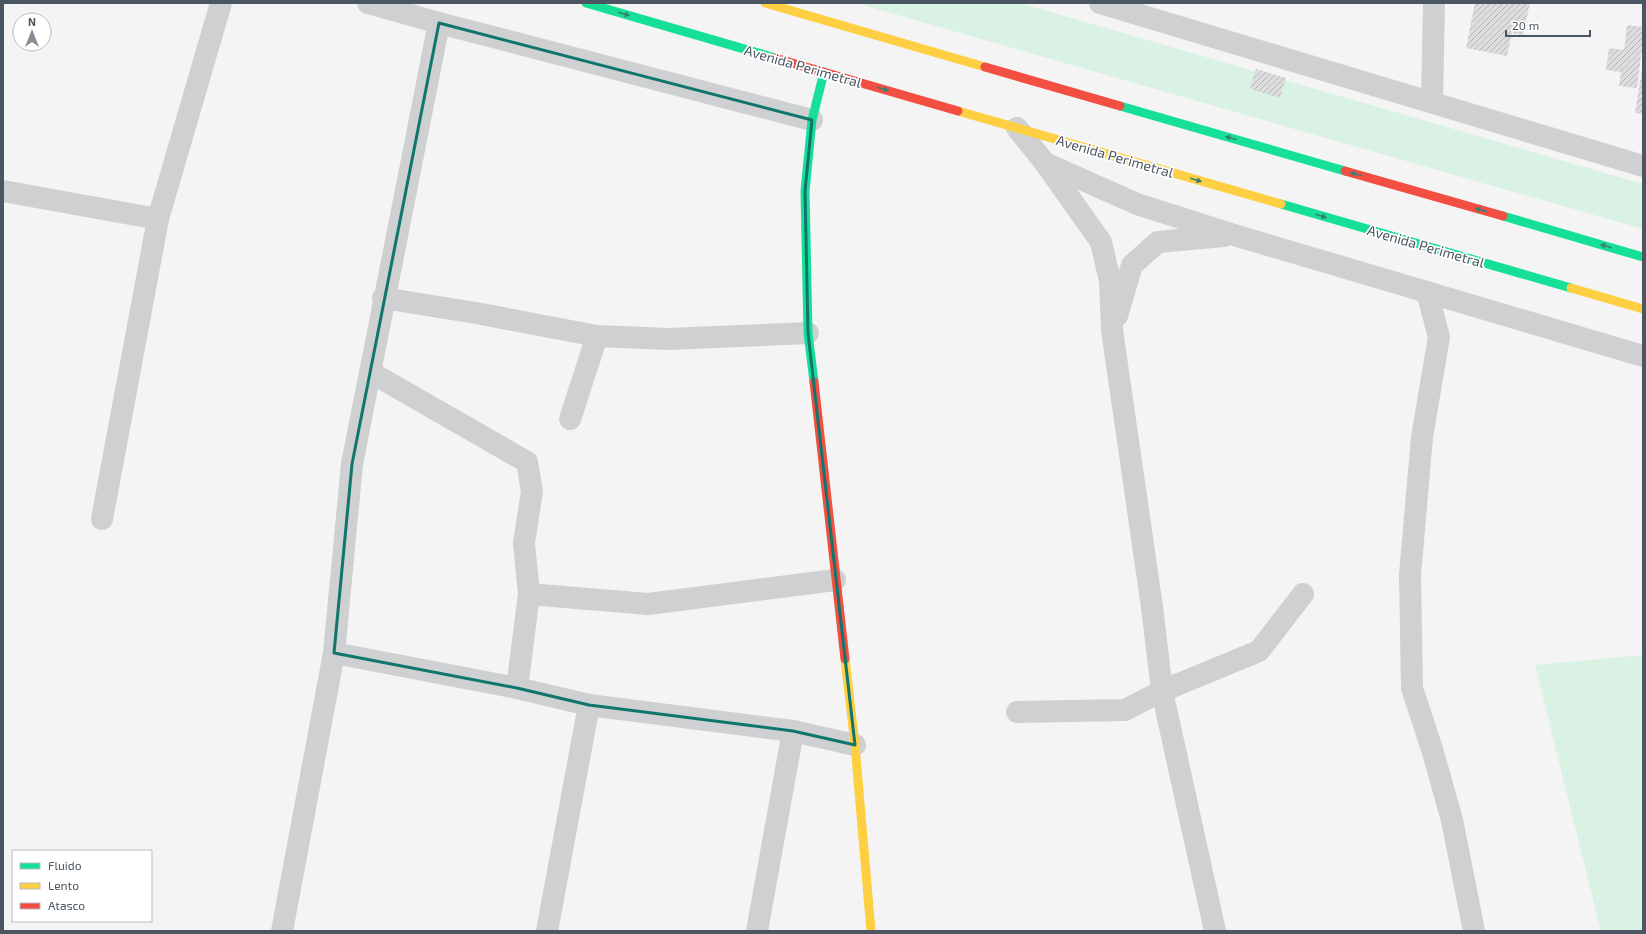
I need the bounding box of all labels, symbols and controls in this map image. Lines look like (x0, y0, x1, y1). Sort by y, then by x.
one-way arrow (618, 11, 630, 17)
north arrow (12, 12, 52, 52)
scale bar (1506, 12, 1590, 38)
text: N (28, 15, 36, 28)
text: 20 m (1512, 18, 1539, 32)
street label: Avenida Perimetral (742, 41, 864, 91)
one-way arrow (877, 86, 889, 92)
street label: Avenida Perimetral (1054, 131, 1176, 181)
one-way arrow (1225, 135, 1237, 141)
one-way arrow (1350, 171, 1362, 177)
one-way arrow (1190, 177, 1202, 183)
one-way arrow (1474, 207, 1486, 213)
one-way arrow (1315, 213, 1327, 219)
street label: Avenida Perimetral (1365, 221, 1487, 271)
one-way arrow (1599, 243, 1611, 249)
legend (12, 850, 152, 922)
text: Fluido (48, 858, 82, 872)
text: Lento (48, 878, 79, 892)
text: Atasco (48, 898, 85, 912)

